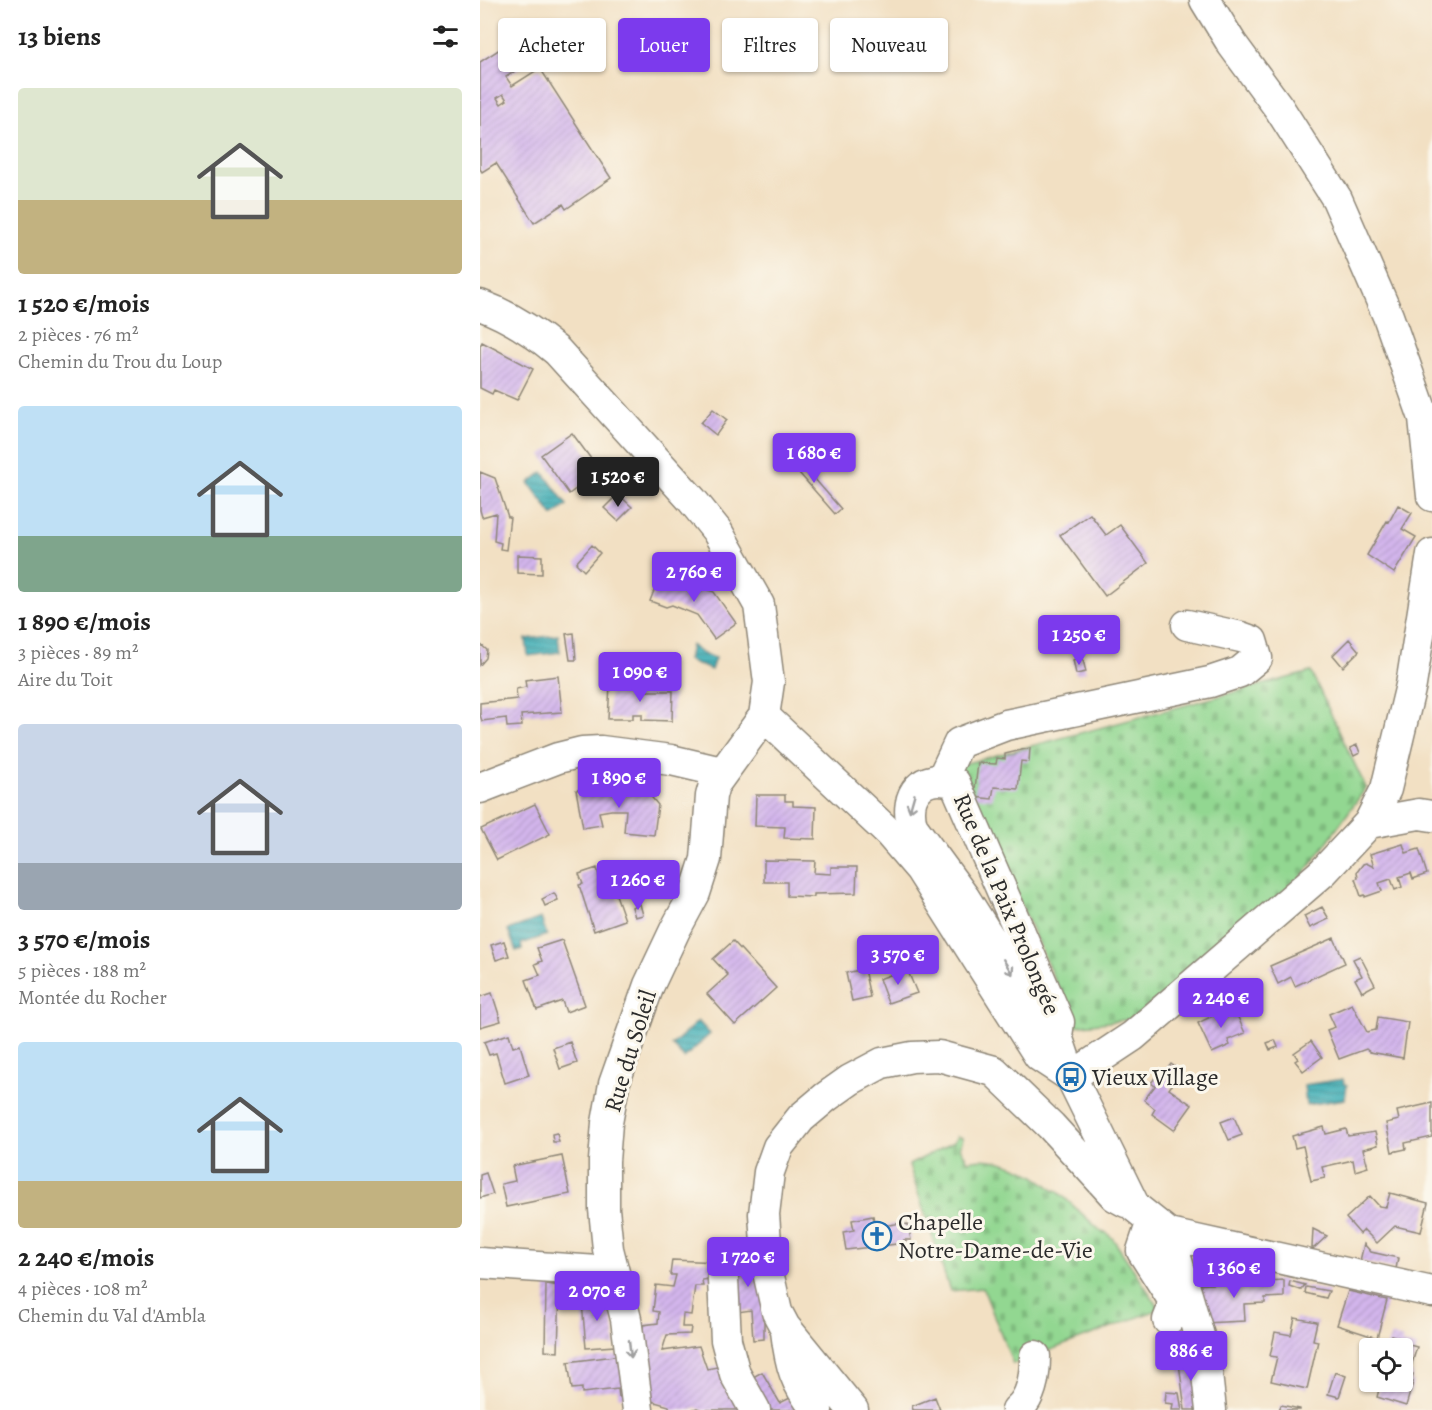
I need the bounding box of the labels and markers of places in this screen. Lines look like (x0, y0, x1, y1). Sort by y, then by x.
pin: 1 680 € (759, 433, 869, 484)
pin: 1 520 € (563, 457, 673, 508)
pin: 2 760 € (639, 552, 749, 603)
pin: 1 250 € (1024, 615, 1134, 666)
pin: 1 090 € (585, 652, 695, 703)
pin: 1 890 € (564, 758, 674, 809)
pin: 1 260 € (583, 860, 693, 911)
pin: 3 570 € (843, 935, 953, 986)
pin: 2 240 € (1166, 978, 1276, 1029)
bus stop icon: Vieux Village (1055, 1061, 1087, 1093)
place label: Vieux Village (1091, 1061, 1218, 1093)
place label: Chapelle Notre-Dame-de-Vie (898, 1206, 1093, 1266)
church icon: Chapelle Notre-Dame-de-Vie (861, 1220, 893, 1252)
pin: 1 720 € (693, 1237, 803, 1288)
pin: 1 360 € (1179, 1248, 1289, 1299)
pin: 2 070 € (542, 1271, 652, 1322)
pin: 886 € (1149, 1331, 1233, 1382)

